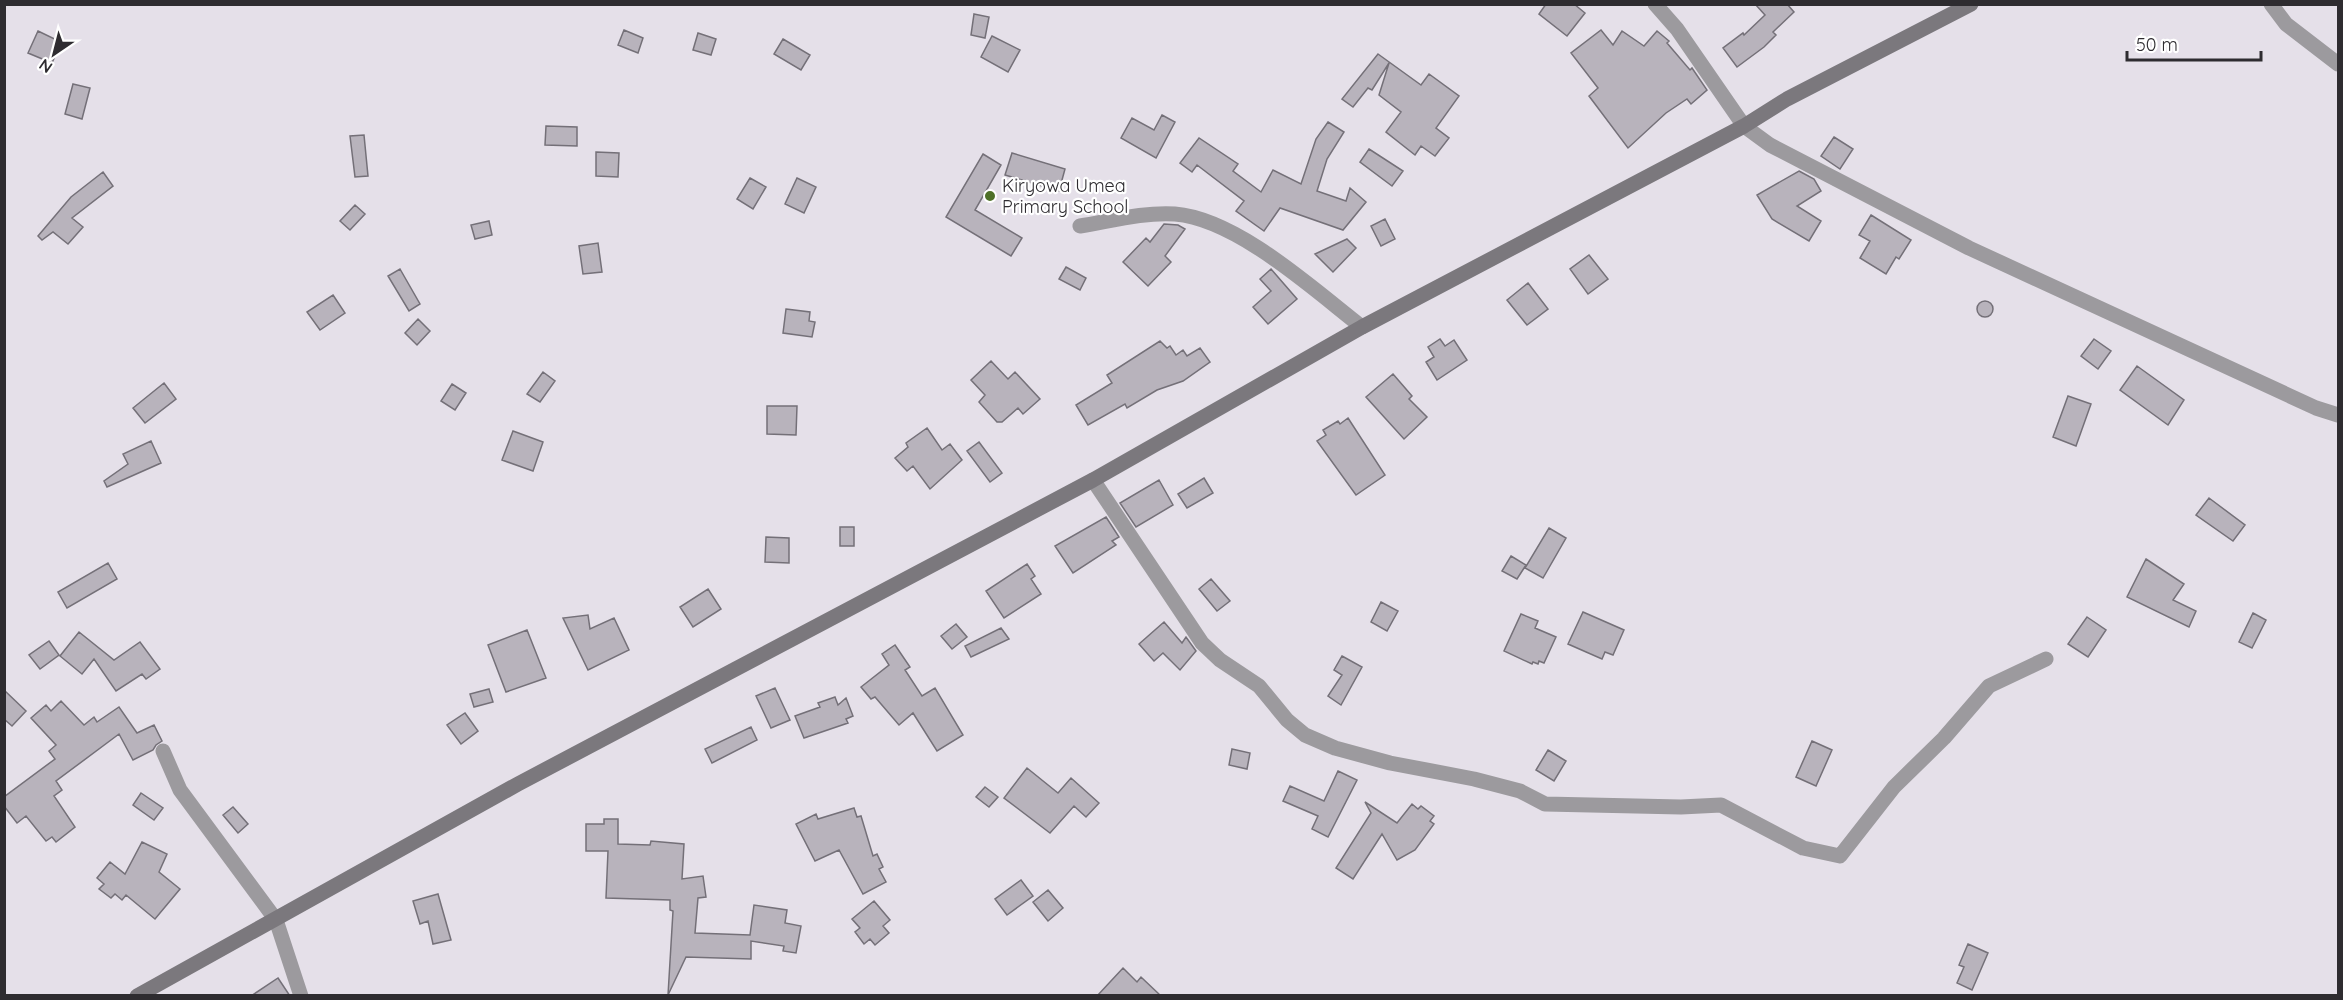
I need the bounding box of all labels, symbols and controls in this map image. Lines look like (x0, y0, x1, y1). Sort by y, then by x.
north arrow (24, 24, 84, 84)
scale bar (2127, 24, 2260, 62)
text: 50 m (2136, 33, 2178, 56)
text: N (35, 55, 56, 78)
place label: Kiryowa Umea Primary School (1002, 174, 1128, 218)
marker: Kiryowa Umea Primary School (983, 189, 997, 203)

